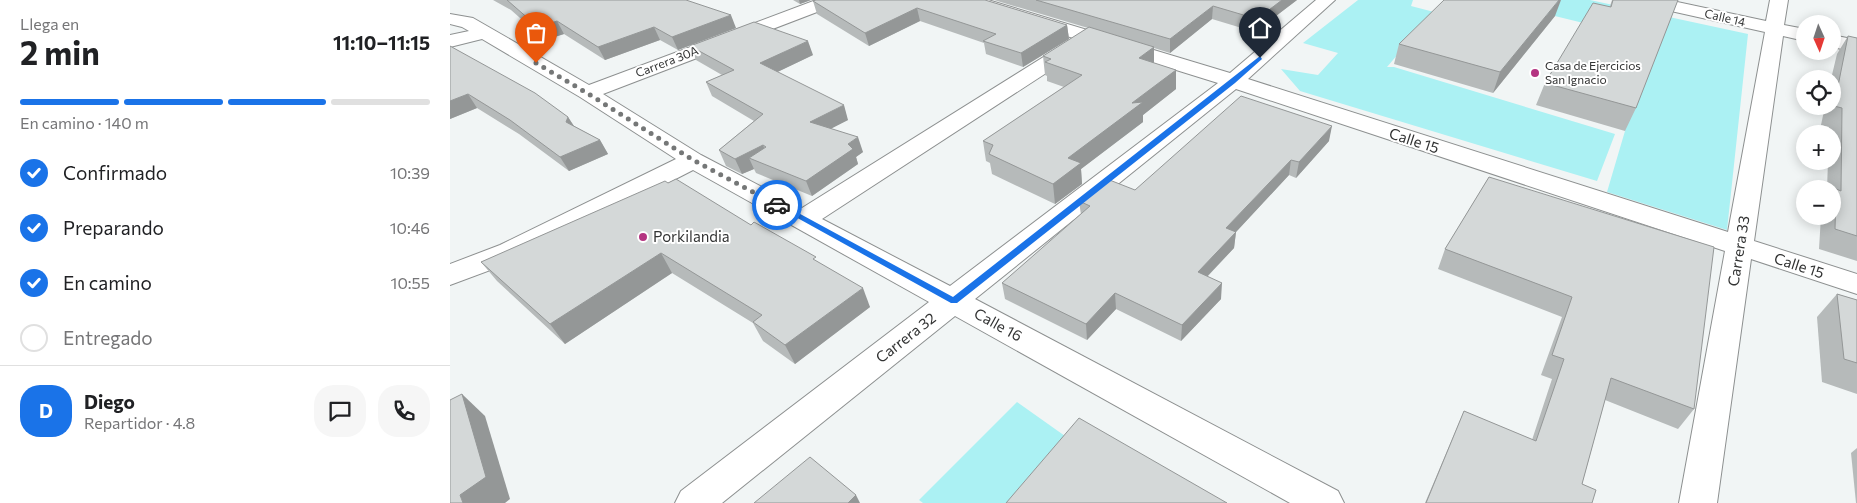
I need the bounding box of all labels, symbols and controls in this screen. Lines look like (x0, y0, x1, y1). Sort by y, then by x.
street label: Calle 14 (1703, 6, 1747, 29)
pin (1239, 7, 1281, 58)
pin (515, 12, 557, 63)
text: Llega en (20, 14, 79, 33)
icon: home (1246, 14, 1274, 42)
north arrow (1796, 15, 1841, 60)
map controls (1796, 15, 1841, 225)
icon: bag (522, 19, 550, 47)
text: 11:10–11:15 (333, 31, 430, 54)
text: 2 min (20, 32, 100, 72)
street label: Carrera 30A (633, 43, 700, 79)
place label: Casa de Ejercicios San Ignacio (1545, 58, 1641, 86)
marker: Casa de Ejercicios San Ignacio (1529, 67, 1541, 79)
button: locate (1796, 70, 1841, 115)
text: En camino · 140 m (20, 113, 149, 132)
street label: Calle 15 (1387, 124, 1442, 157)
button: + (1796, 125, 1841, 170)
icon: check (20, 159, 48, 187)
text: Confirmado (63, 161, 167, 184)
text: 10:39 (390, 163, 430, 182)
courier (752, 180, 802, 230)
button: − (1796, 180, 1841, 225)
icon: car (763, 191, 791, 219)
icon: check (20, 214, 48, 242)
street label: Carrera 33 (1724, 214, 1752, 288)
text: Preparando (63, 216, 164, 239)
text: 10:46 (390, 218, 430, 237)
place label: Porkilandia (653, 227, 730, 245)
marker: Porkilandia (637, 231, 649, 243)
street label: Calle 15 (1772, 249, 1827, 282)
icon: check (20, 269, 48, 297)
text: En camino (63, 271, 152, 294)
text: 10:55 (391, 273, 430, 292)
street label: Calle 16 (971, 304, 1026, 345)
street label: Carrera 32 (872, 308, 939, 366)
text: Entregado (63, 326, 153, 349)
button: chat (314, 385, 366, 437)
button: phone (378, 385, 430, 437)
text: Diego (84, 390, 135, 413)
text: D (39, 399, 53, 422)
text: Repartidor · 4.8 (84, 413, 195, 432)

